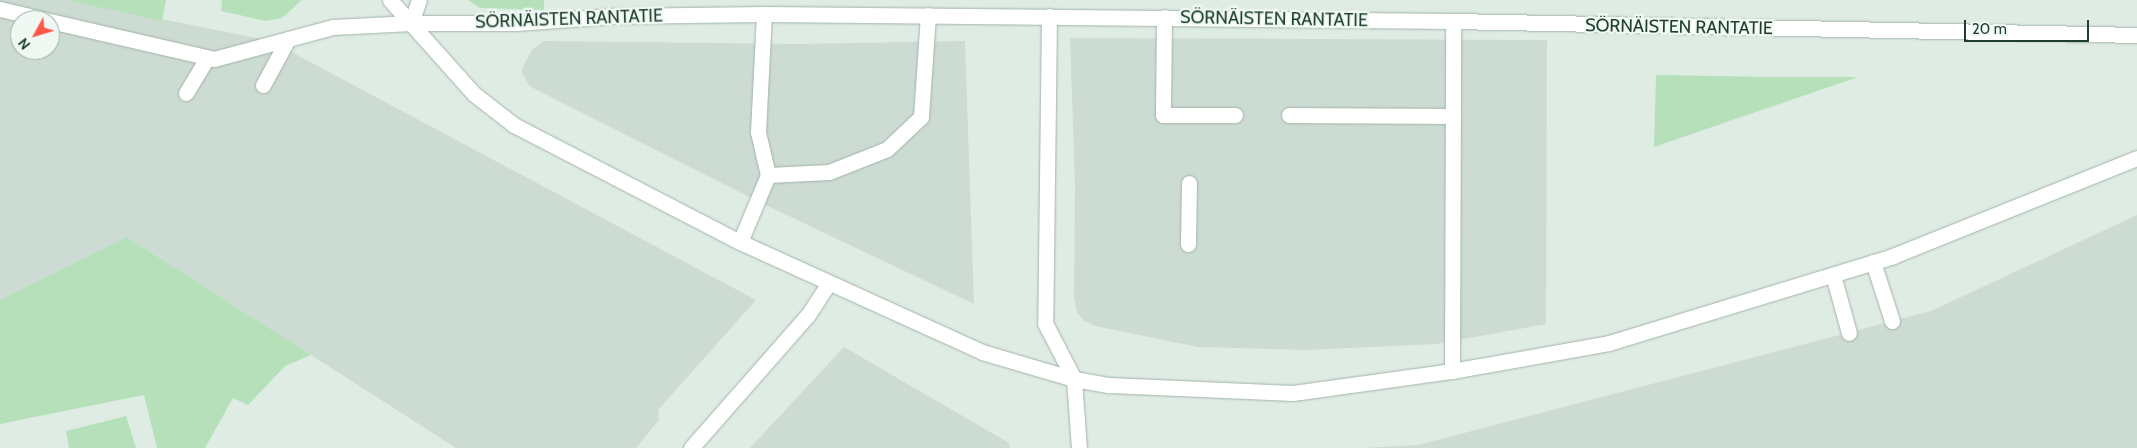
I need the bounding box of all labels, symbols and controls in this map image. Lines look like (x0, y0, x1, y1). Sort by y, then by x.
street label: SÖRNÄISTEN RANTATIE (475, 5, 663, 33)
street label: SÖRNÄISTEN RANTATIE (1180, 7, 1368, 31)
north arrow (10, 10, 60, 60)
scale bar (1967, 10, 2092, 42)
street label: SÖRNÄISTEN RANTATIE (1585, 15, 1773, 39)
text: 20 m (1972, 20, 2007, 38)
text: N (14, 34, 34, 53)

